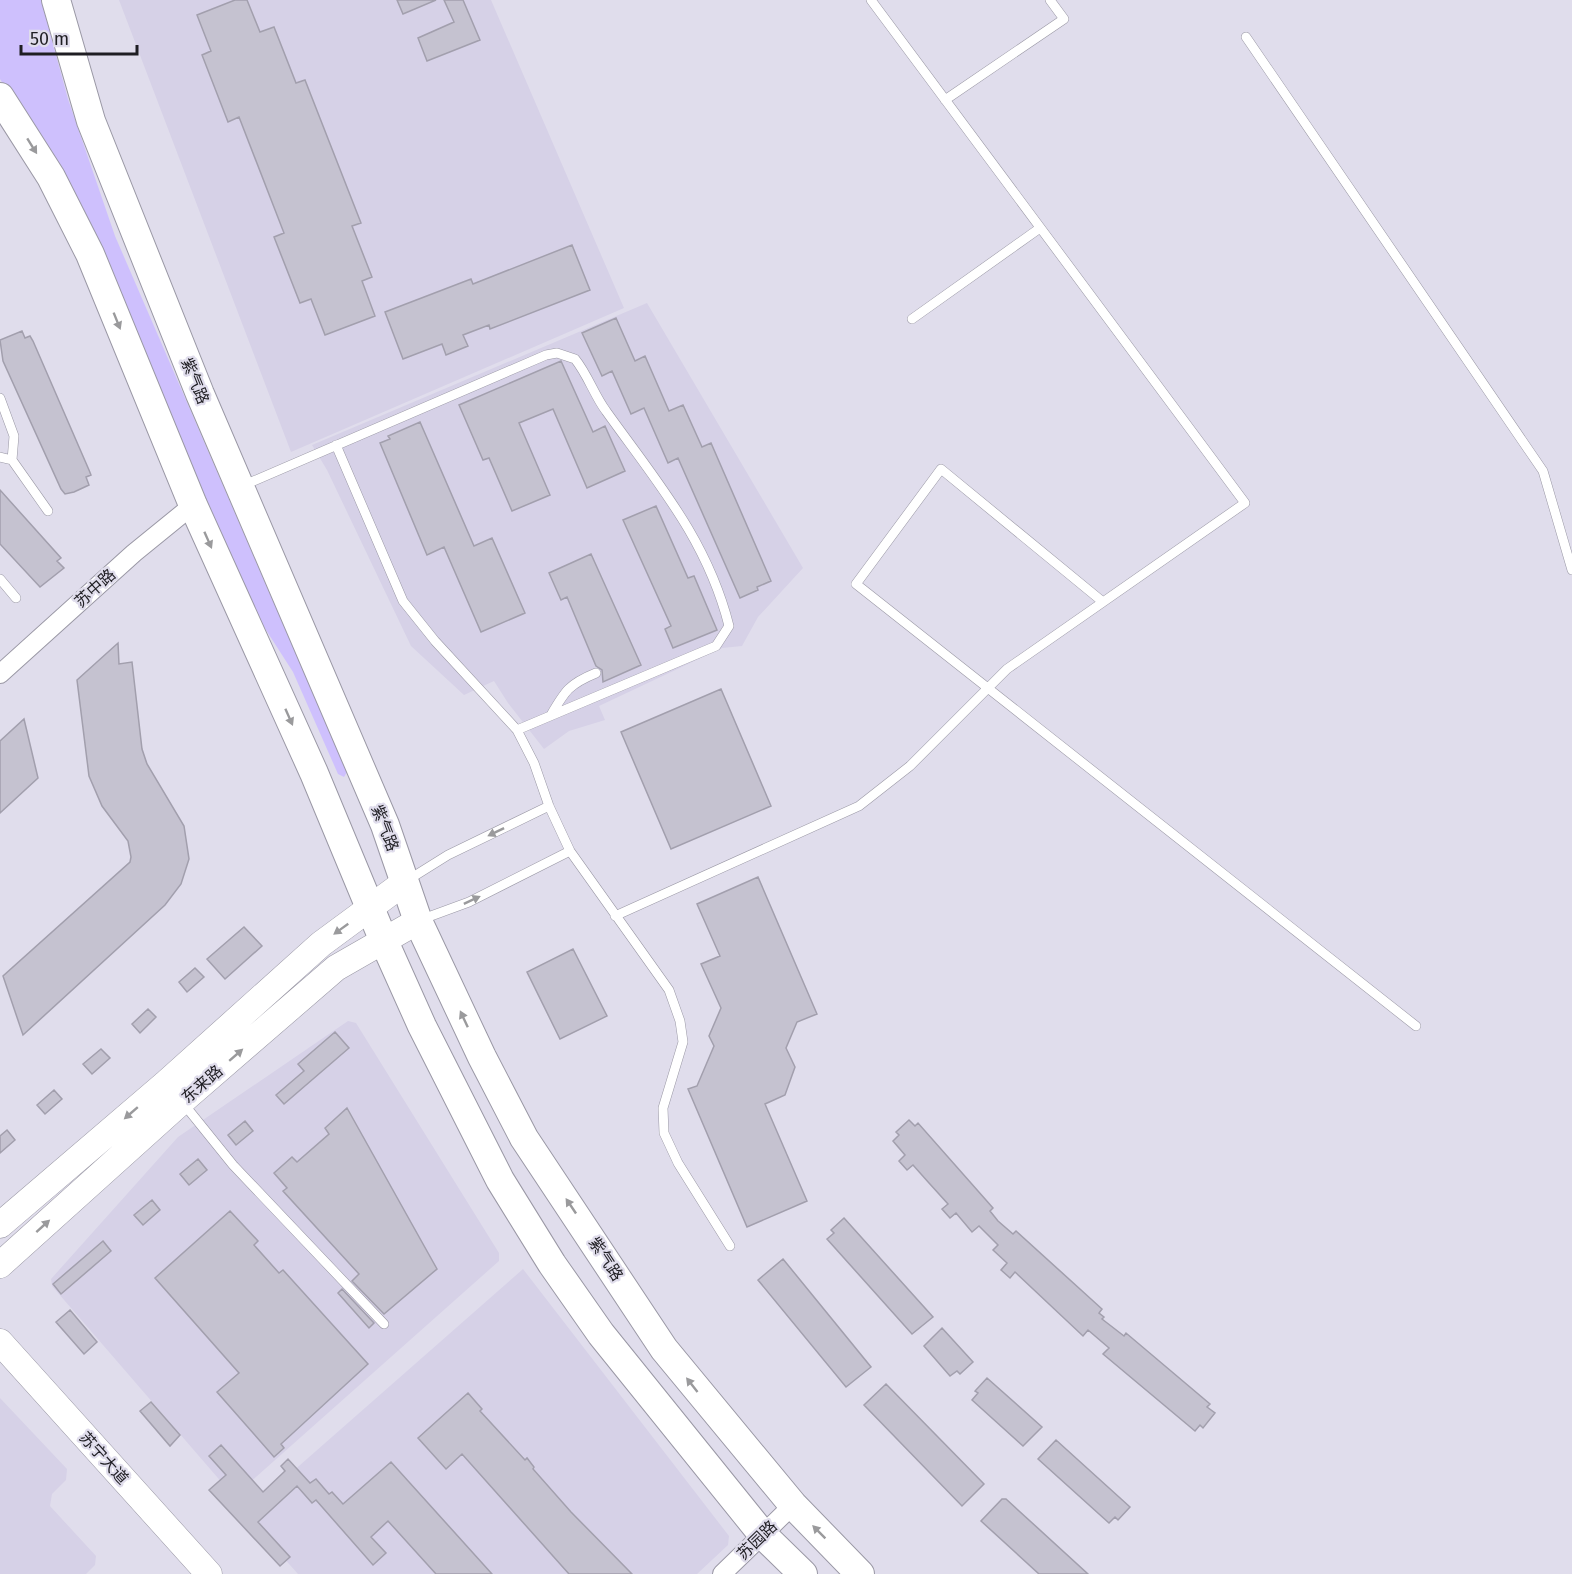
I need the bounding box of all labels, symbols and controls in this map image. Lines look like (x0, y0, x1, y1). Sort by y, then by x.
scale bar (21, 18, 136, 56)
text: 50 m (30, 28, 69, 50)
one-way arrow (27, 138, 38, 154)
one-way arrow (113, 312, 122, 330)
street label: 紫气路 (177, 355, 213, 407)
one-way arrow (203, 531, 213, 549)
street label: 苏中路 (71, 565, 119, 611)
one-way arrow (284, 709, 293, 726)
street label: 紫气路 (368, 802, 402, 854)
one-way arrow (488, 827, 505, 836)
one-way arrow (464, 895, 481, 904)
one-way arrow (334, 923, 349, 935)
one-way arrow (460, 1010, 469, 1027)
one-way arrow (228, 1049, 243, 1062)
street label: 东来路 (178, 1061, 226, 1107)
one-way arrow (123, 1106, 139, 1119)
one-way arrow (565, 1198, 576, 1215)
one-way arrow (36, 1219, 51, 1233)
street label: 紫气路 (585, 1234, 627, 1284)
one-way arrow (687, 1377, 699, 1392)
street label: 苏宁大道 (76, 1428, 132, 1488)
street label: 苏园路 (733, 1516, 781, 1564)
one-way arrow (813, 1526, 827, 1540)

